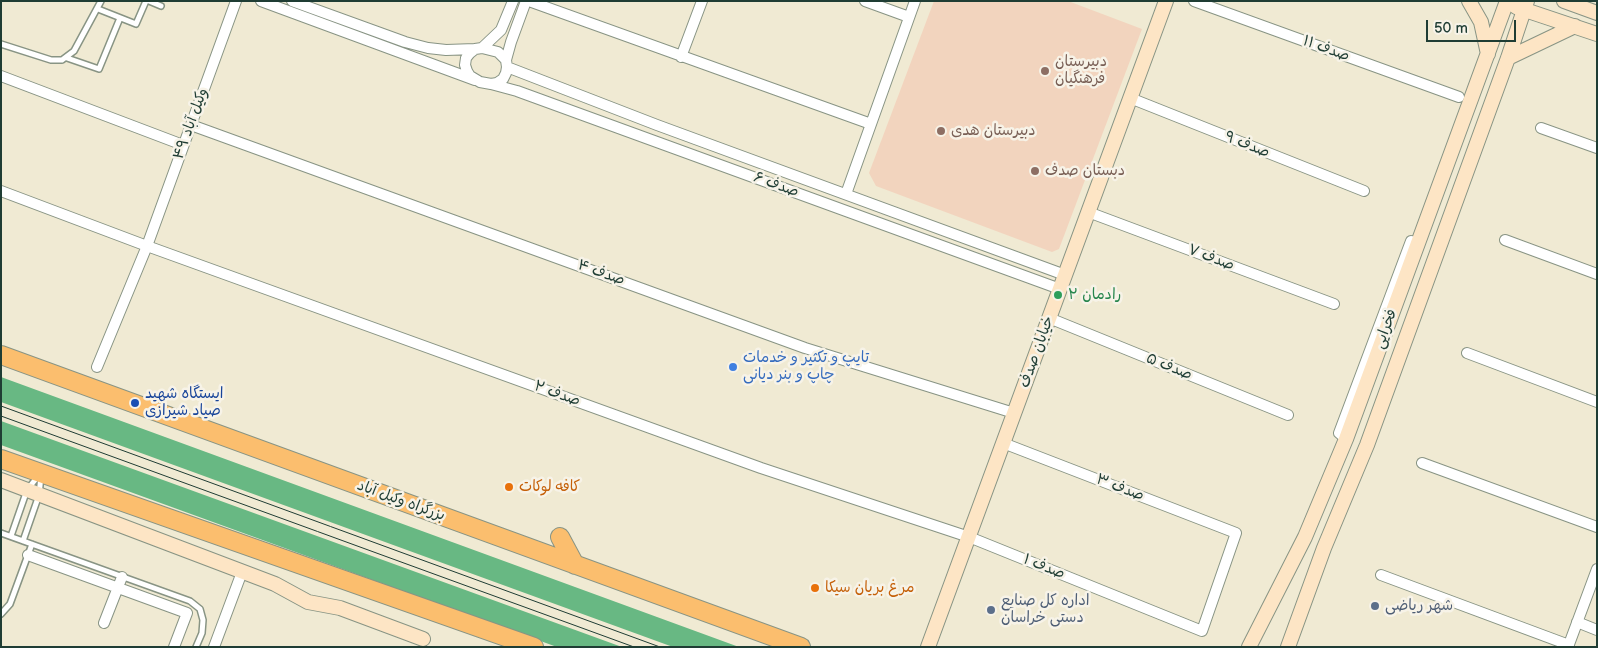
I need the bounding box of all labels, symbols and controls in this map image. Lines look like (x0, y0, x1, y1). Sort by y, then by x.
scale bar (1428, 10, 1518, 42)
text: 50 m (1434, 19, 1468, 38)
street label: صدف ۱۱ (1300, 32, 1352, 66)
place label: دبیرستان فرهنگیان (1055, 53, 1107, 88)
marker: دبیرستان فرهنگیان (1039, 65, 1051, 77)
street label: وکیل آباد ۴۹ (170, 86, 212, 162)
place label: دبیرستان هدی (951, 122, 1036, 140)
marker: دبیرستان هدی (935, 125, 947, 137)
street label: صدف ۹ (1222, 128, 1272, 162)
place label: دبستان صدف (1045, 162, 1125, 180)
marker: دبستان صدف (1029, 165, 1041, 177)
street label: صدف ۶ (751, 169, 801, 201)
street label: صدف ۷ (1185, 241, 1237, 275)
street label: صدف ۴ (575, 256, 627, 290)
place label: رادمان ۲ (1068, 286, 1121, 304)
marker: رادمان ۲ (1052, 289, 1064, 301)
street label: فخرایی (1371, 307, 1401, 351)
street label: خیابان صدف (1016, 314, 1058, 390)
place label: تایپ و تکثیر و خدمات چاپ و بنر دیانی (743, 349, 869, 384)
street label: صدف ۵ (1143, 350, 1195, 384)
marker: تایپ و تکثیر و خدمات چاپ و بنر دیانی (727, 361, 739, 373)
street label: صدف ۲ (531, 377, 583, 411)
place label: ایستگاه شهید صیاد شیرازی (145, 385, 224, 420)
marker: ایستگاه شهید صیاد شیرازی (129, 397, 141, 409)
street label: صدف ۳ (1093, 471, 1147, 505)
street label: بزرگراه وکیل آباد (355, 477, 447, 525)
place label: کافه لوکات (519, 478, 580, 496)
marker: کافه لوکات (503, 481, 515, 493)
street label: صدف ۱ (1021, 551, 1067, 583)
place label: مرغ بریان سیکا (825, 579, 914, 597)
marker: مرغ بریان سیکا (809, 582, 821, 594)
place label: اداره کل صنایع دستی خراسان (1001, 592, 1090, 627)
place label: شهر ریاضی (1385, 597, 1453, 615)
marker: شهر ریاضی (1369, 600, 1381, 612)
marker: اداره کل صنایع دستی خراسان (985, 604, 997, 616)

